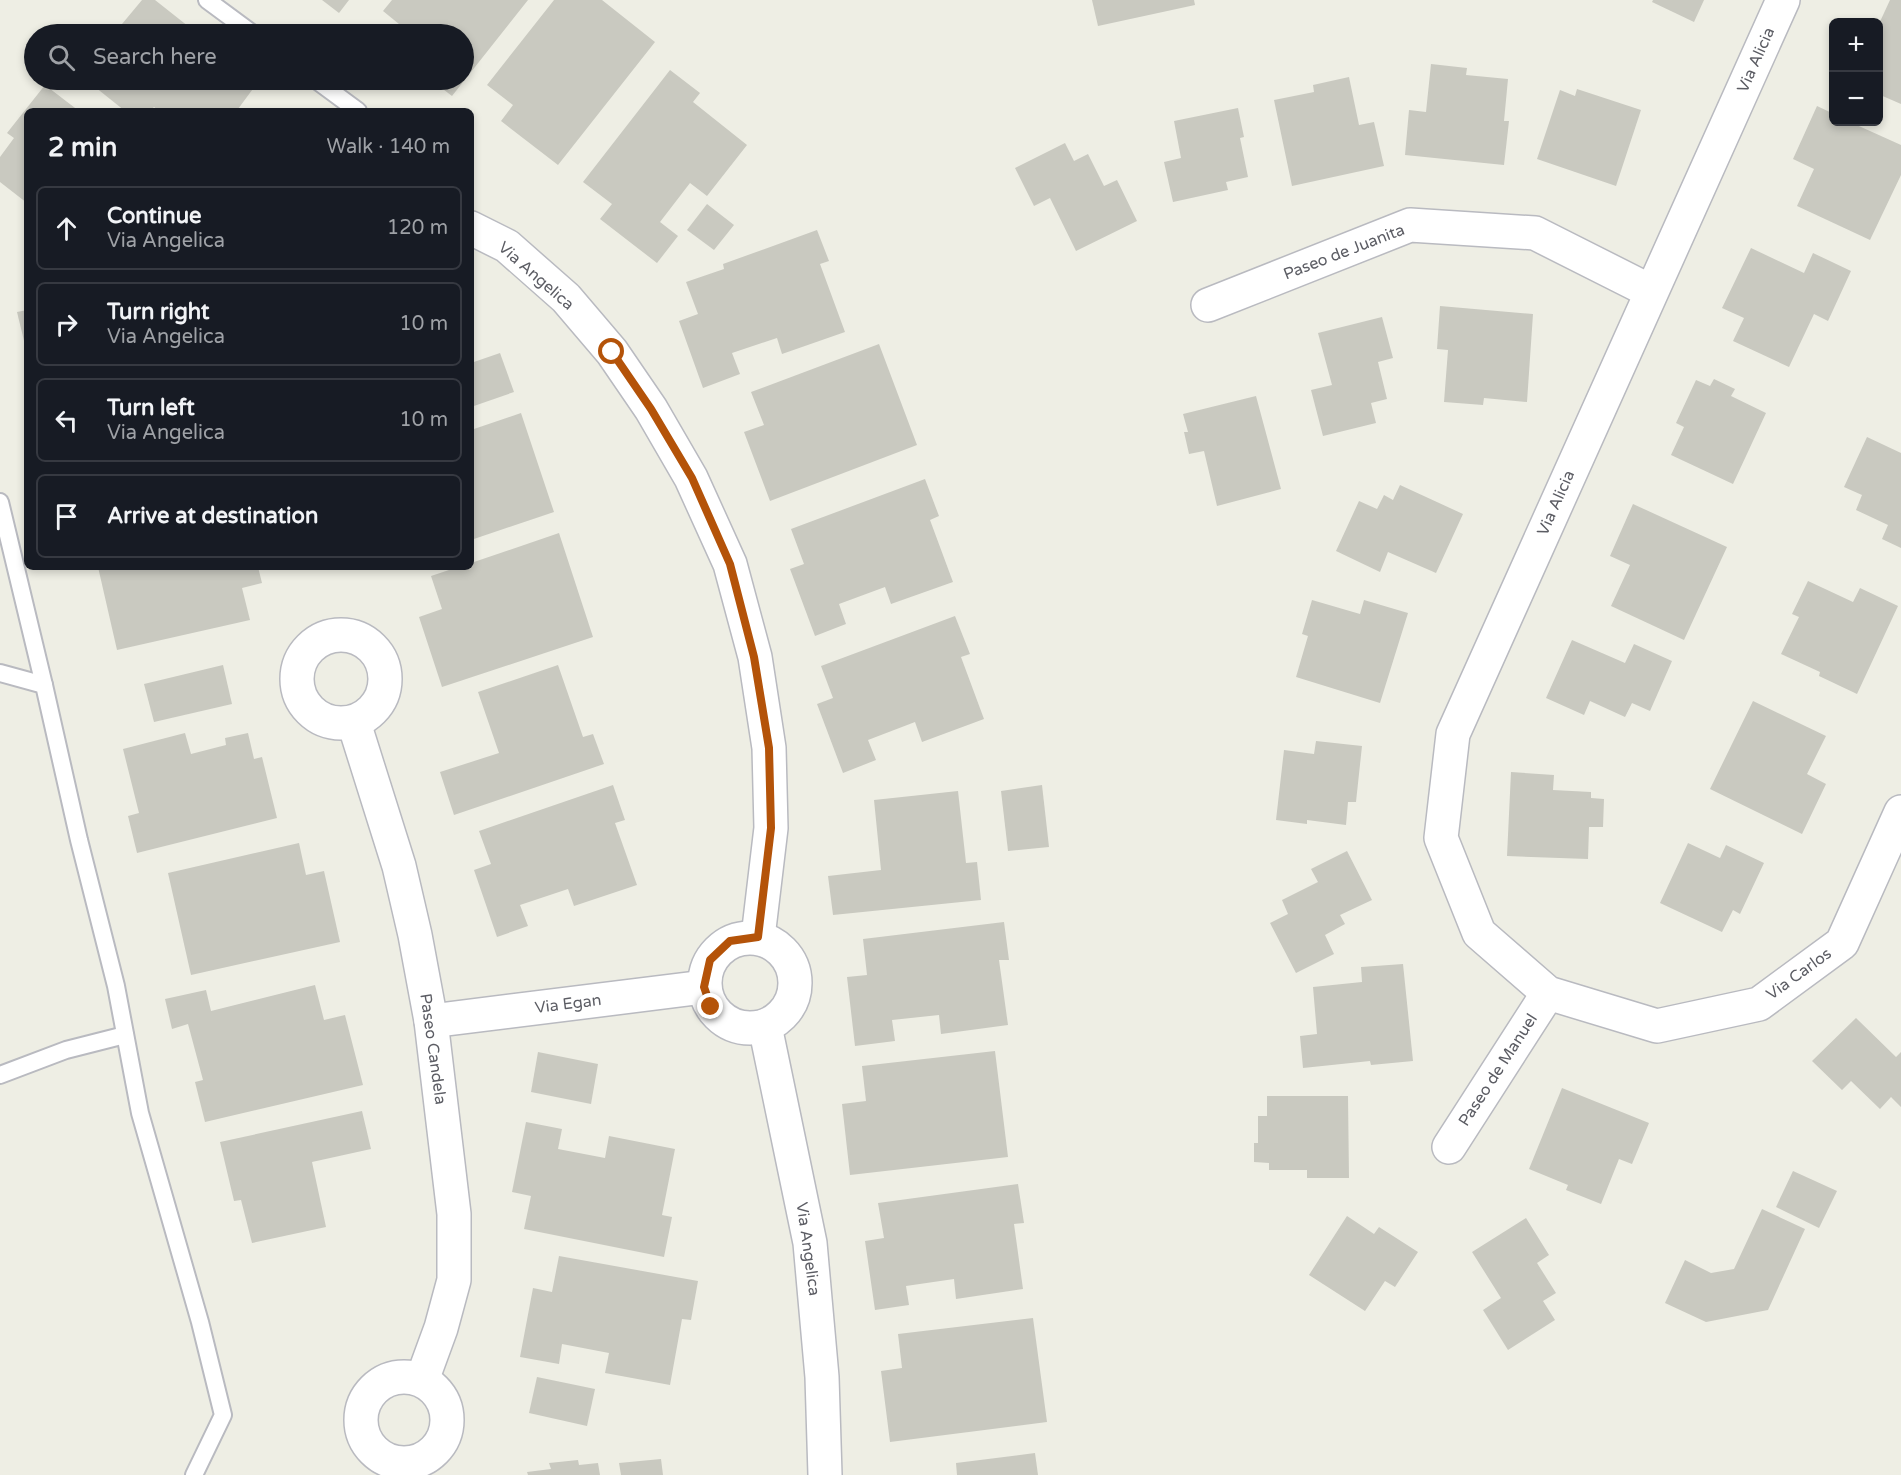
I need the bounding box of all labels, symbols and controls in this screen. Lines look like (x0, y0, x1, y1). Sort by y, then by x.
map controls (1829, 18, 1883, 126)
button: + (1829, 18, 1883, 72)
search box (24, 24, 474, 90)
street label: Via Alicia (1733, 24, 1779, 96)
icon: search (45, 41, 78, 74)
text: Search here (93, 44, 217, 70)
button: − (1829, 72, 1883, 126)
text: 2 min (48, 132, 117, 163)
text: Walk · 140 m (327, 135, 450, 159)
text: Continue (107, 203, 202, 229)
icon: ahead (50, 212, 83, 245)
text: 120 m (387, 216, 448, 240)
street label: Paseo de Juanita (1281, 220, 1407, 284)
text: Via Angelica (107, 229, 225, 253)
street label: Via Angelica (494, 238, 578, 314)
text: Turn right (107, 299, 209, 325)
icon: right (50, 308, 83, 341)
text: 10 m (399, 312, 448, 336)
text: Via Angelica (107, 325, 225, 349)
route start (598, 338, 624, 364)
text: Turn left (107, 395, 195, 421)
icon: left (50, 404, 83, 437)
text: 10 m (399, 408, 448, 432)
text: Via Angelica (107, 421, 225, 445)
street label: Via Alicia (1533, 467, 1579, 539)
icon: arrive (50, 500, 83, 533)
text: Arrive at destination (107, 503, 318, 529)
street label: Via Carlos (1762, 944, 1836, 1004)
street label: Via Egan (534, 990, 602, 1018)
street label: Paseo Candela (415, 992, 451, 1106)
route end (697, 993, 723, 1019)
street label: Paseo de Manuel (1454, 1010, 1542, 1130)
street label: Via Angelica (792, 1201, 824, 1297)

